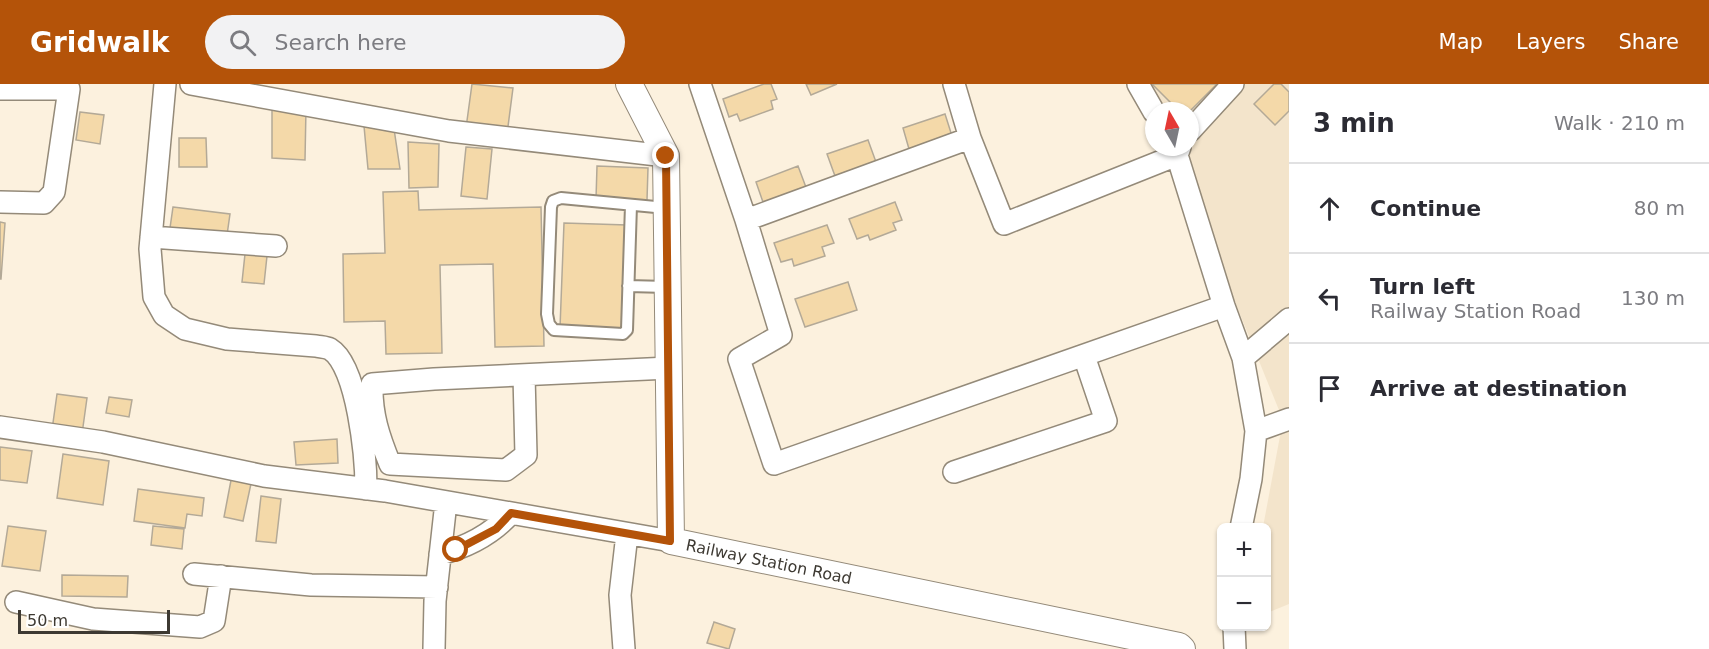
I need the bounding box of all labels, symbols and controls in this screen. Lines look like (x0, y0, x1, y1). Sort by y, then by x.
search box (205, 15, 625, 69)
text: Gridwalk (30, 26, 169, 59)
icon: search (226, 26, 259, 59)
text: Search here (274, 30, 407, 55)
text: Map (1439, 30, 1483, 54)
text: Layers (1516, 30, 1585, 54)
text: Share (1618, 30, 1679, 54)
north arrow (1145, 102, 1199, 156)
text: 3 min (1313, 108, 1395, 138)
text: Walk · 210 m (1554, 111, 1685, 135)
route end (652, 142, 678, 168)
icon: ahead (1313, 192, 1346, 225)
text: Continue (1370, 196, 1481, 221)
text: 80 m (1634, 196, 1685, 220)
text: Turn left (1370, 274, 1475, 299)
icon: left (1313, 282, 1346, 315)
text: 130 m (1621, 286, 1685, 310)
text: Railway Station Road (1370, 299, 1581, 323)
icon: arrive (1313, 372, 1346, 405)
text: Arrive at destination (1370, 376, 1627, 401)
map controls (1217, 523, 1271, 631)
button: + (1217, 523, 1271, 577)
street label: Railway Station Road (684, 535, 854, 588)
route start (442, 536, 468, 562)
button: − (1217, 577, 1271, 631)
scale bar (18, 607, 170, 634)
text: 50 m (27, 611, 68, 630)

